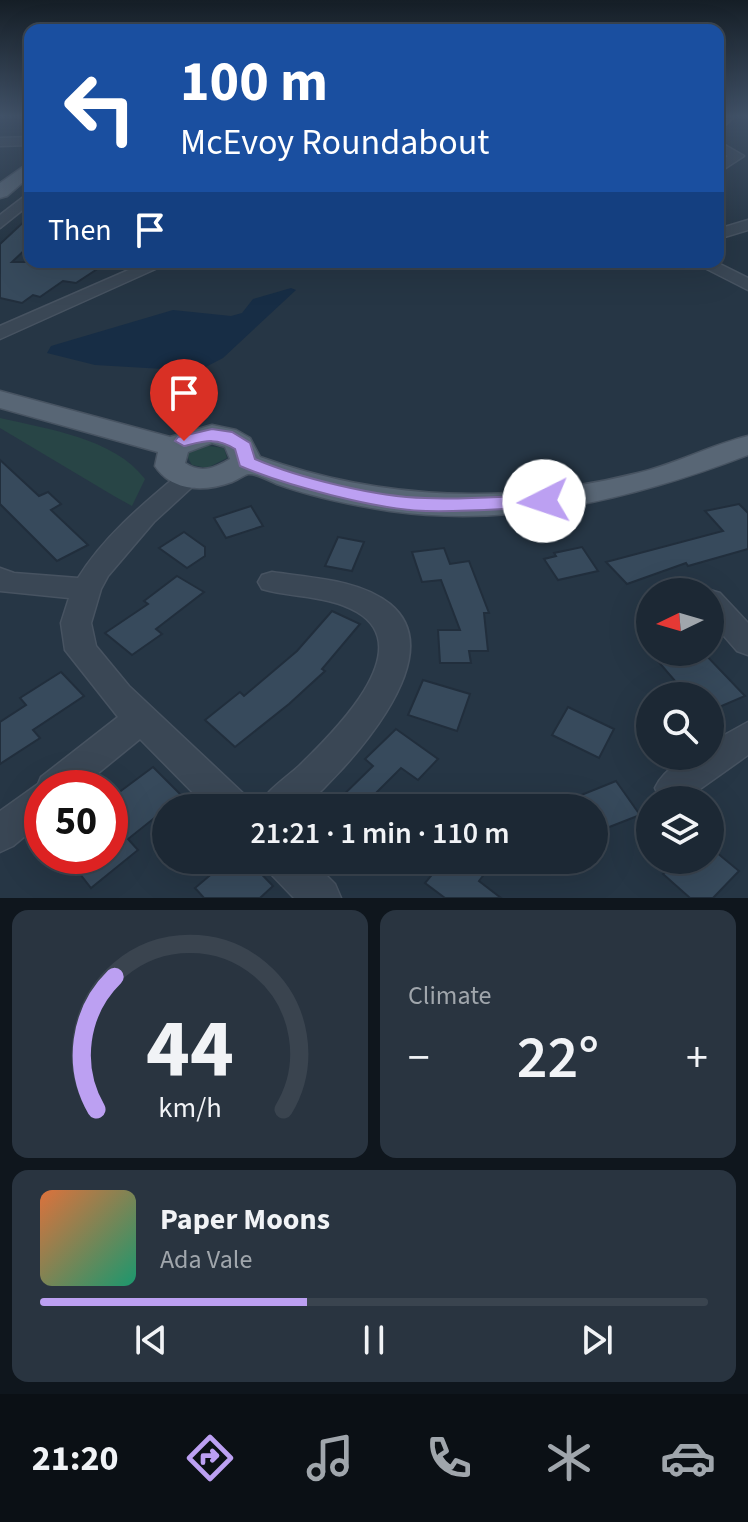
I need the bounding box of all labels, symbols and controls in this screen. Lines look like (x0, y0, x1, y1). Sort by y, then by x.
text: 100 m (180, 43, 328, 122)
icon: left (48, 56, 152, 160)
text: McEvoy Roundabout (180, 117, 489, 168)
icon: arrive (128, 208, 172, 252)
text: Then (48, 209, 112, 252)
pin (150, 359, 218, 441)
icon: arrive (162, 371, 206, 415)
position arrow (502, 459, 586, 543)
north arrow (636, 578, 724, 666)
map controls (636, 578, 724, 874)
button: search (636, 682, 724, 770)
speed limit sign: 50 (24, 770, 128, 874)
button: layers (636, 786, 724, 874)
text: 21:21 · 1 min · 110 m (250, 812, 510, 855)
text: Climate (408, 977, 492, 1014)
text: 44 (146, 991, 234, 1109)
text: 22° (517, 1016, 599, 1101)
text: − (408, 1027, 430, 1090)
text: + (686, 1027, 708, 1090)
text: km/h (158, 1088, 222, 1128)
text: Paper Moons (160, 1198, 330, 1241)
text: Ada Vale (160, 1241, 252, 1278)
icon: previous (129, 1318, 173, 1362)
icon: pause (352, 1318, 396, 1362)
icon: next (575, 1318, 619, 1362)
icon: directions (182, 1430, 238, 1486)
icon: music (302, 1430, 358, 1486)
icon: phone (421, 1430, 477, 1486)
icon: climate (541, 1430, 597, 1486)
icon: car (660, 1430, 716, 1486)
text: 21:20 (32, 1433, 119, 1484)

